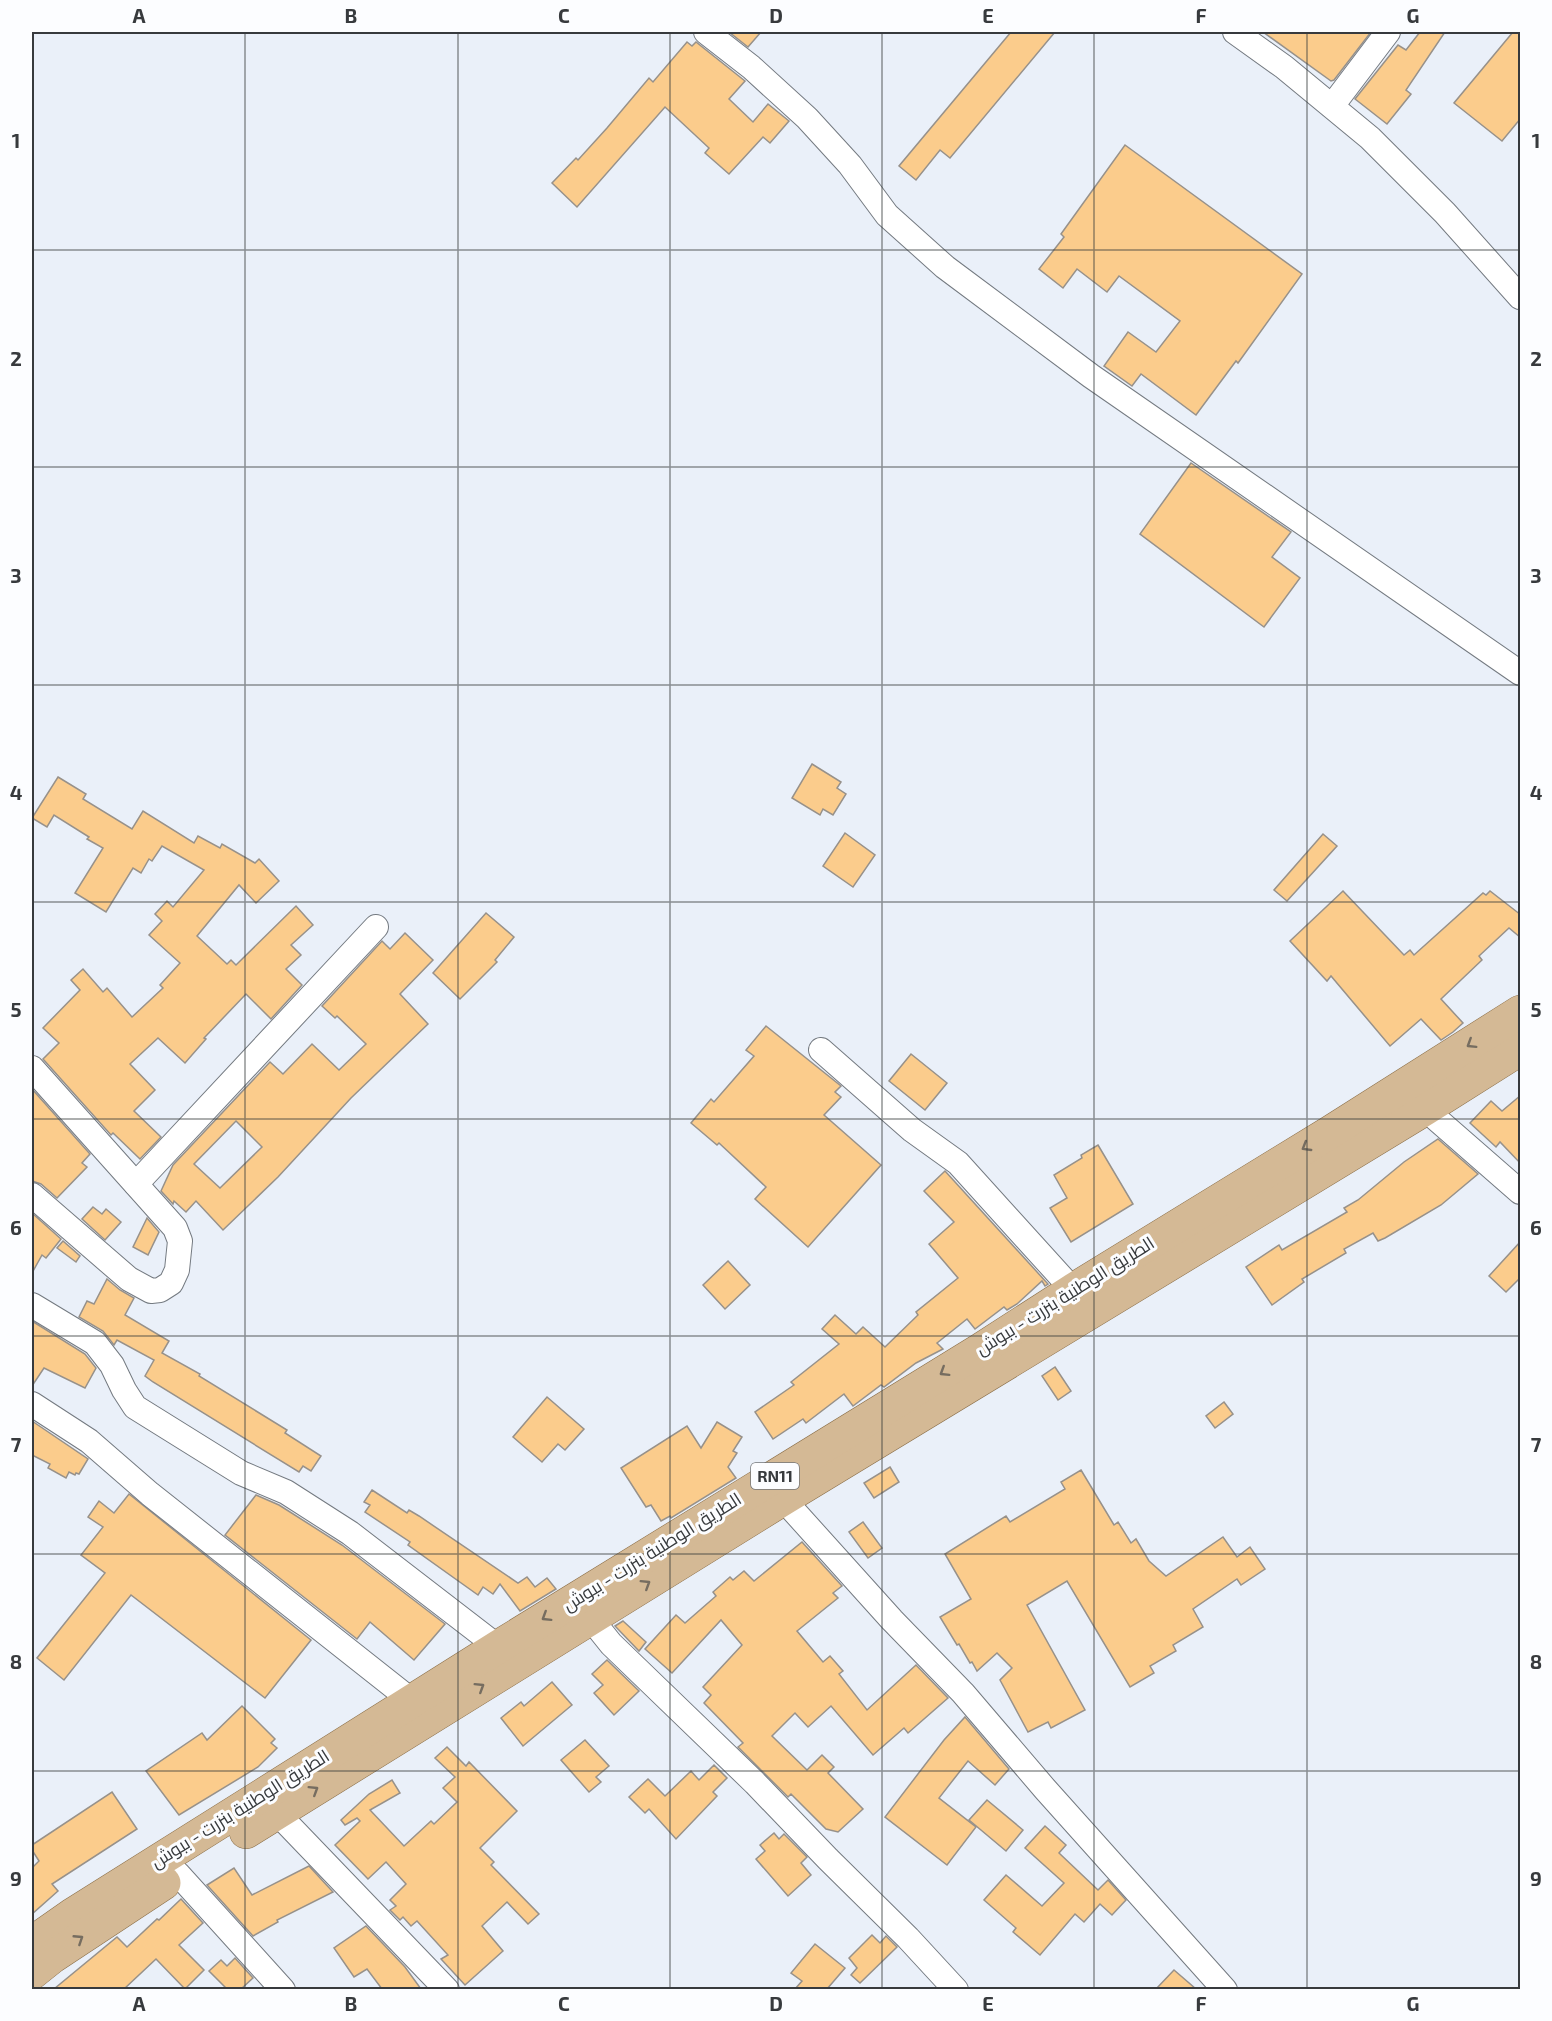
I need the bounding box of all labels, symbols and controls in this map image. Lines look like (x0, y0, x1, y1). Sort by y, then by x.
text: A (132, 3, 146, 27)
text: B (345, 3, 357, 27)
text: C (558, 3, 570, 27)
text: D (769, 3, 783, 27)
text: E (982, 3, 994, 27)
text: F (1195, 3, 1207, 27)
text: G (1407, 3, 1419, 27)
text: 1 (12, 128, 20, 152)
text: 1 (1532, 128, 1540, 152)
text: 2 (10, 346, 22, 370)
text: 2 (1530, 346, 1542, 370)
text: 3 (10, 563, 22, 587)
text: 3 (1530, 563, 1542, 587)
text: 4 (10, 780, 23, 804)
text: 4 (1530, 780, 1543, 804)
text: 5 (10, 997, 22, 1021)
text: 5 (1530, 997, 1542, 1021)
one-way arrow (1467, 1036, 1477, 1048)
one-way arrow (1302, 1140, 1312, 1152)
text: 6 (10, 1215, 22, 1239)
text: 6 (1530, 1215, 1542, 1239)
street label: الطريق الوطنية بنزرت - ببوش (971, 1231, 1159, 1361)
one-way arrow (940, 1364, 950, 1376)
text: 7 (11, 1432, 22, 1456)
text: 7 (1531, 1432, 1542, 1456)
road number: RN11 (751, 1463, 799, 1489)
street label: الطريق الوطنية بنزرت - ببوش (558, 1487, 746, 1617)
one-way arrow (640, 1580, 650, 1592)
one-way arrow (541, 1610, 552, 1621)
text: 8 (10, 1649, 22, 1673)
text: 8 (1530, 1649, 1542, 1673)
one-way arrow (474, 1682, 484, 1694)
street label: الطريق الوطنية بنزرت - ببوش (146, 1744, 334, 1874)
one-way arrow (308, 1786, 319, 1797)
text: 9 (10, 1866, 22, 1890)
text: 9 (1530, 1866, 1542, 1890)
one-way arrow (72, 1935, 83, 1946)
text: A (132, 1991, 146, 2015)
text: B (345, 1991, 357, 2015)
text: C (558, 1991, 570, 2015)
text: D (769, 1991, 783, 2015)
text: E (982, 1991, 994, 2015)
text: F (1195, 1991, 1207, 2015)
text: G (1407, 1991, 1419, 2015)

